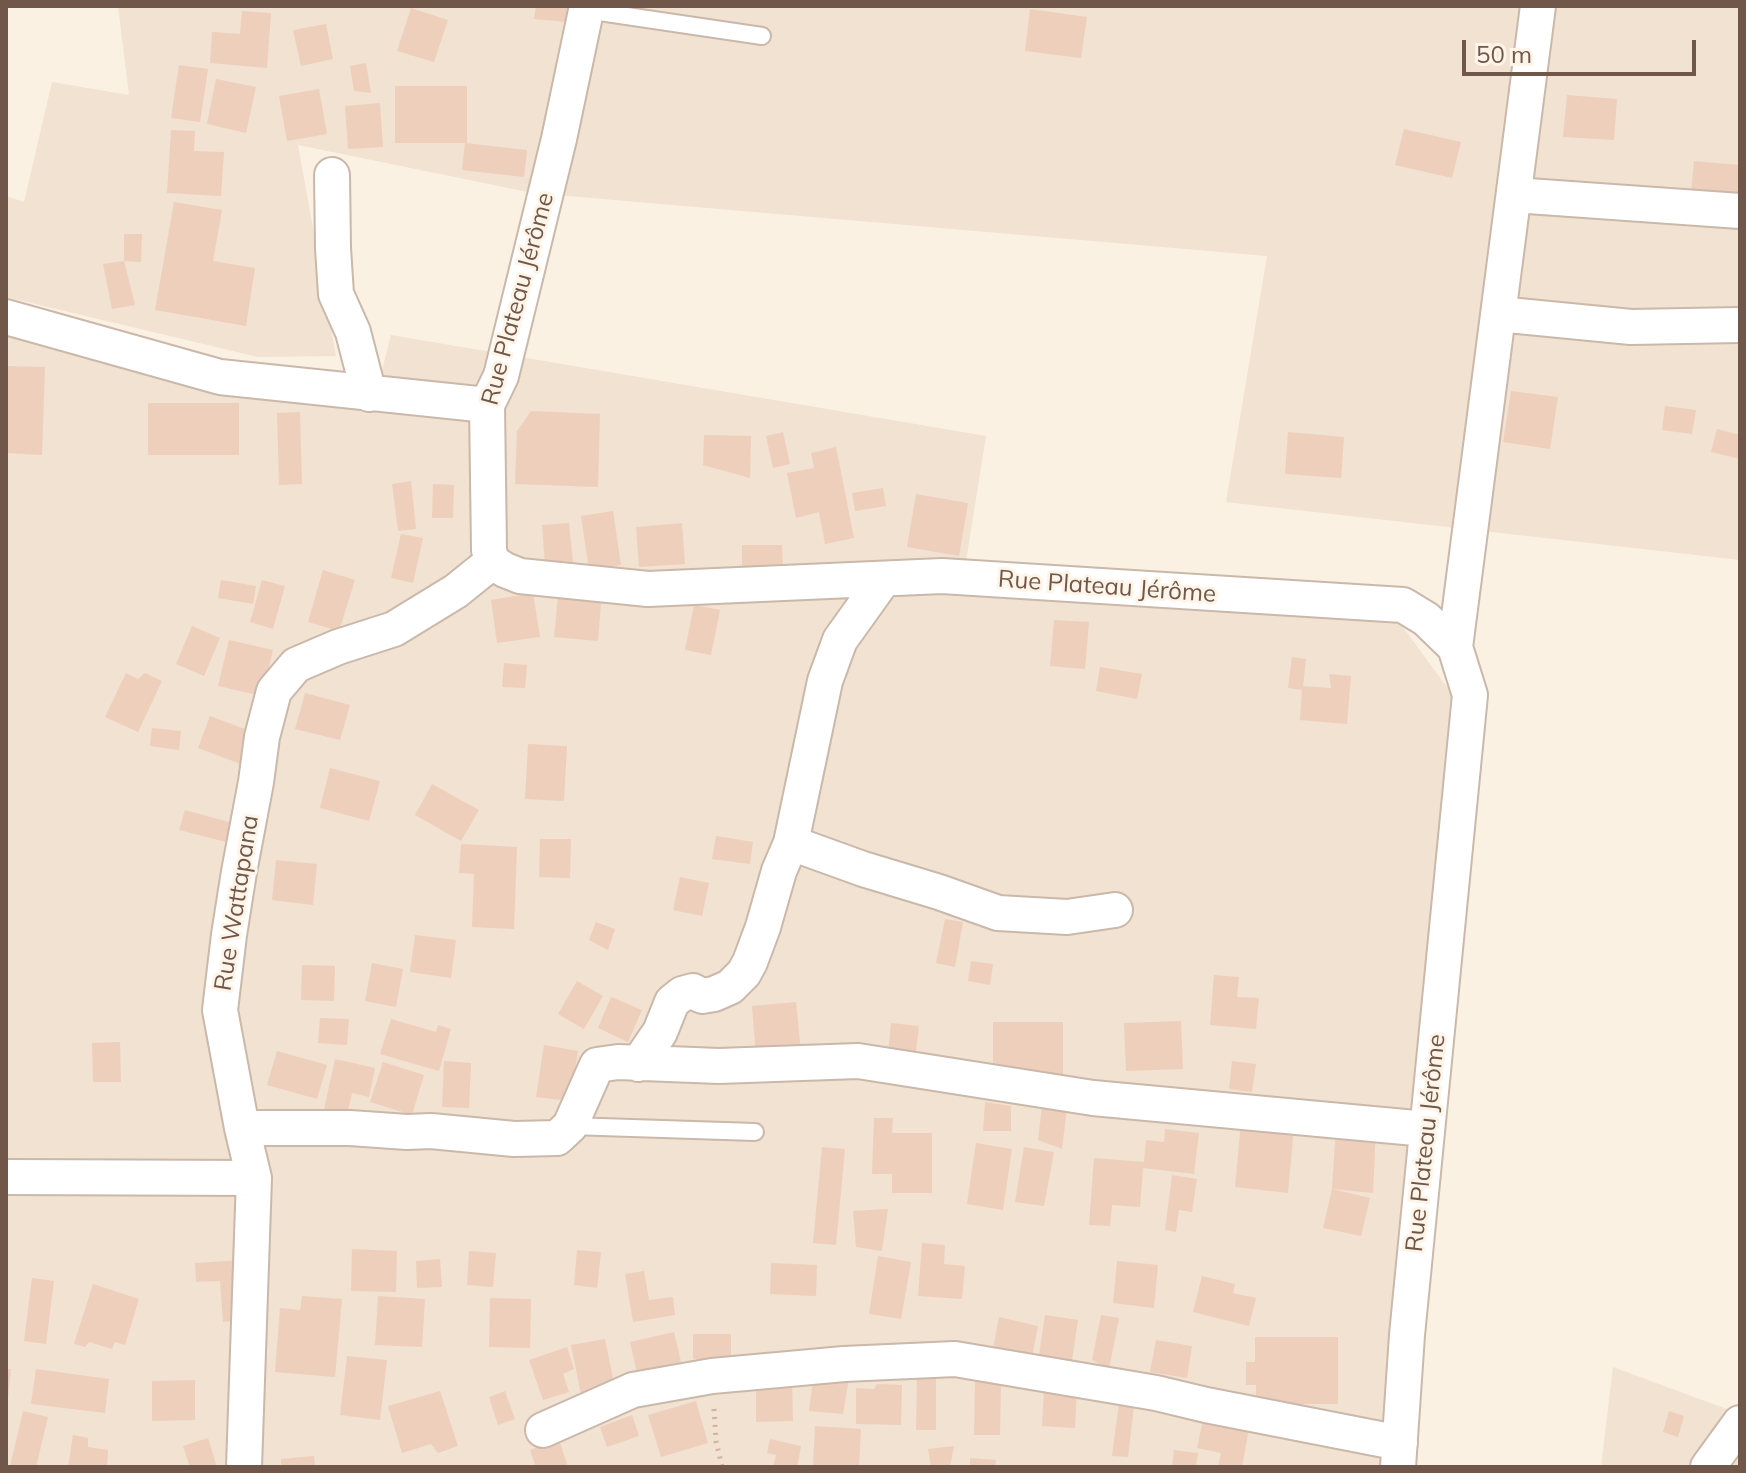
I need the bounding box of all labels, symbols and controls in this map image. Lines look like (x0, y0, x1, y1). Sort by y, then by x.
scale bar (1466, 24, 1700, 74)
text: 50 m (1476, 39, 1532, 69)
street label: Rue Plateau Jérôme (476, 190, 560, 408)
street label: Rue Plateau Jérôme (997, 565, 1217, 609)
street label: Rue Wattapana (209, 813, 265, 993)
street label: Rue Plateau Jérôme (1400, 1033, 1452, 1253)

